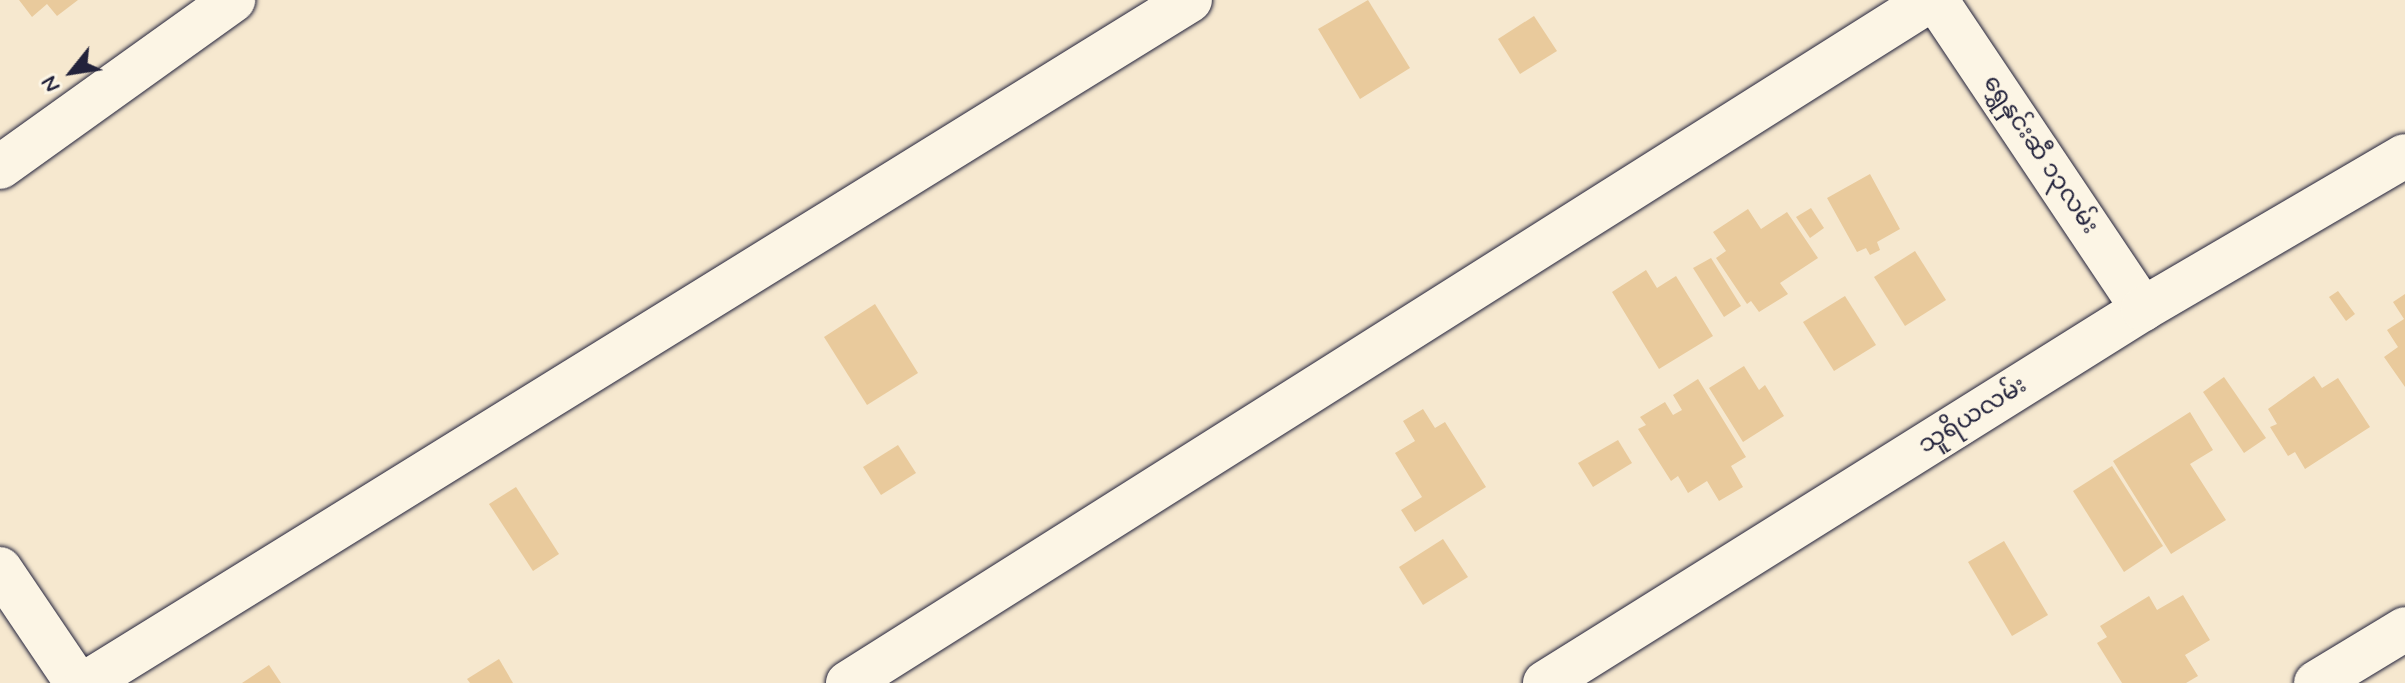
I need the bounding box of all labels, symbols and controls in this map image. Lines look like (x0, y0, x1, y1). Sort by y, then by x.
north arrow (32, 32, 112, 112)
street label: ရွှေနှင်းဆီ ၁၃လမ်း (1976, 70, 2104, 240)
text: N (35, 71, 67, 97)
street label: သူရိယလမ်း (1914, 371, 2032, 461)

